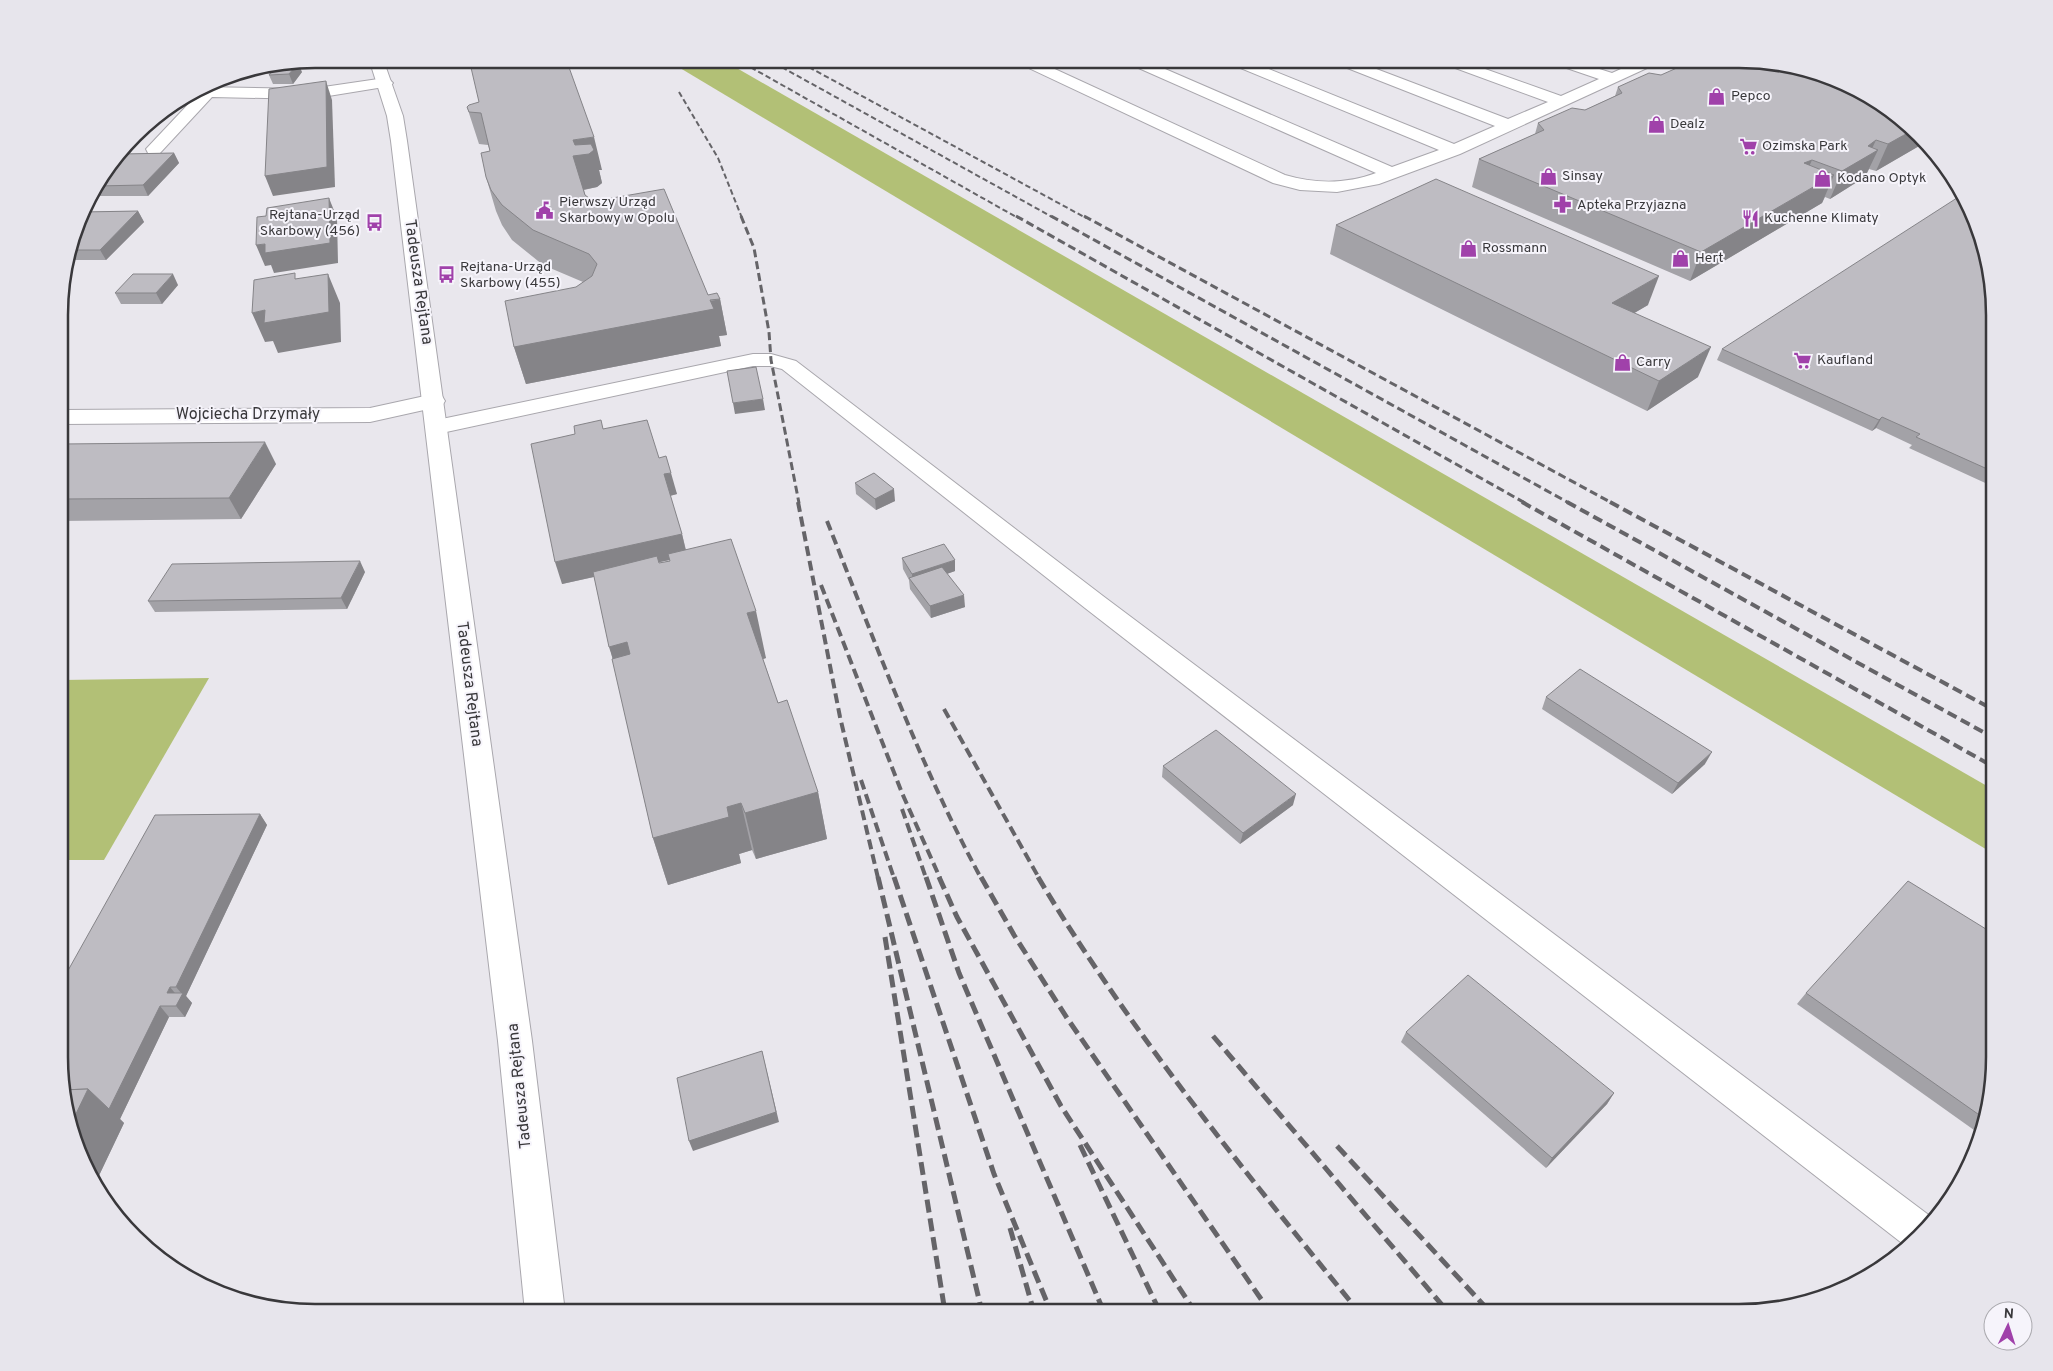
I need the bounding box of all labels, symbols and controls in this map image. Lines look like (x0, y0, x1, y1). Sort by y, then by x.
shop icon: Pepco (1707, 86, 1727, 106)
place label: Pepco (1731, 88, 1771, 105)
shop icon: Dealz (1646, 114, 1666, 134)
place label: Dealz (1670, 116, 1705, 133)
supermarket icon: Ozimska Park (1738, 136, 1758, 156)
place label: Ozimska Park (1762, 138, 1848, 155)
shop icon: Sinsay (1538, 166, 1558, 186)
place label: Sinsay (1562, 168, 1603, 185)
shop icon: Kodano Optyk (1813, 168, 1833, 188)
place label: Kodano Optyk (1837, 170, 1926, 187)
place label: Pierwszy Urząd Skarbowy w Opolu (559, 194, 675, 227)
pharmacy icon: Apteka Przyjazna (1553, 195, 1573, 215)
place label: Apteka Przyjazna (1577, 197, 1686, 214)
public building icon: Pierwszy Urząd Skarbowy w Opolu (535, 200, 555, 220)
place label: Rejtana-Urząd Skarbowy (456) (260, 207, 360, 240)
restaurant icon: Kuchenne Klimaty (1740, 208, 1760, 228)
place label: Kuchenne Klimaty (1764, 210, 1879, 227)
bus stop icon: Rejtana-Urząd Skarbowy (456) (364, 213, 384, 233)
street label: Tadeusza Rejtana (399, 218, 437, 346)
shop icon: Rossmann (1458, 238, 1478, 258)
place label: Rossmann (1482, 240, 1547, 257)
shop icon: Hert (1671, 248, 1691, 268)
place label: Hert (1695, 250, 1723, 267)
place label: Rejtana-Urząd Skarbowy (455) (460, 259, 561, 292)
bus stop icon: Rejtana-Urząd Skarbowy (455) (436, 265, 456, 285)
supermarket icon: Kaufland (1793, 350, 1813, 370)
shop icon: Carry (1612, 352, 1632, 372)
place label: Kaufland (1817, 352, 1873, 369)
place label: Carry (1636, 354, 1671, 371)
street label: Wojciecha Drzymały (176, 405, 320, 425)
street label: Tadeusza Rejtana (451, 620, 487, 748)
street label: Tadeusza Rejtana (503, 1022, 537, 1150)
north arrow (1983, 1301, 2033, 1351)
text: N (2003, 1306, 2014, 1323)

